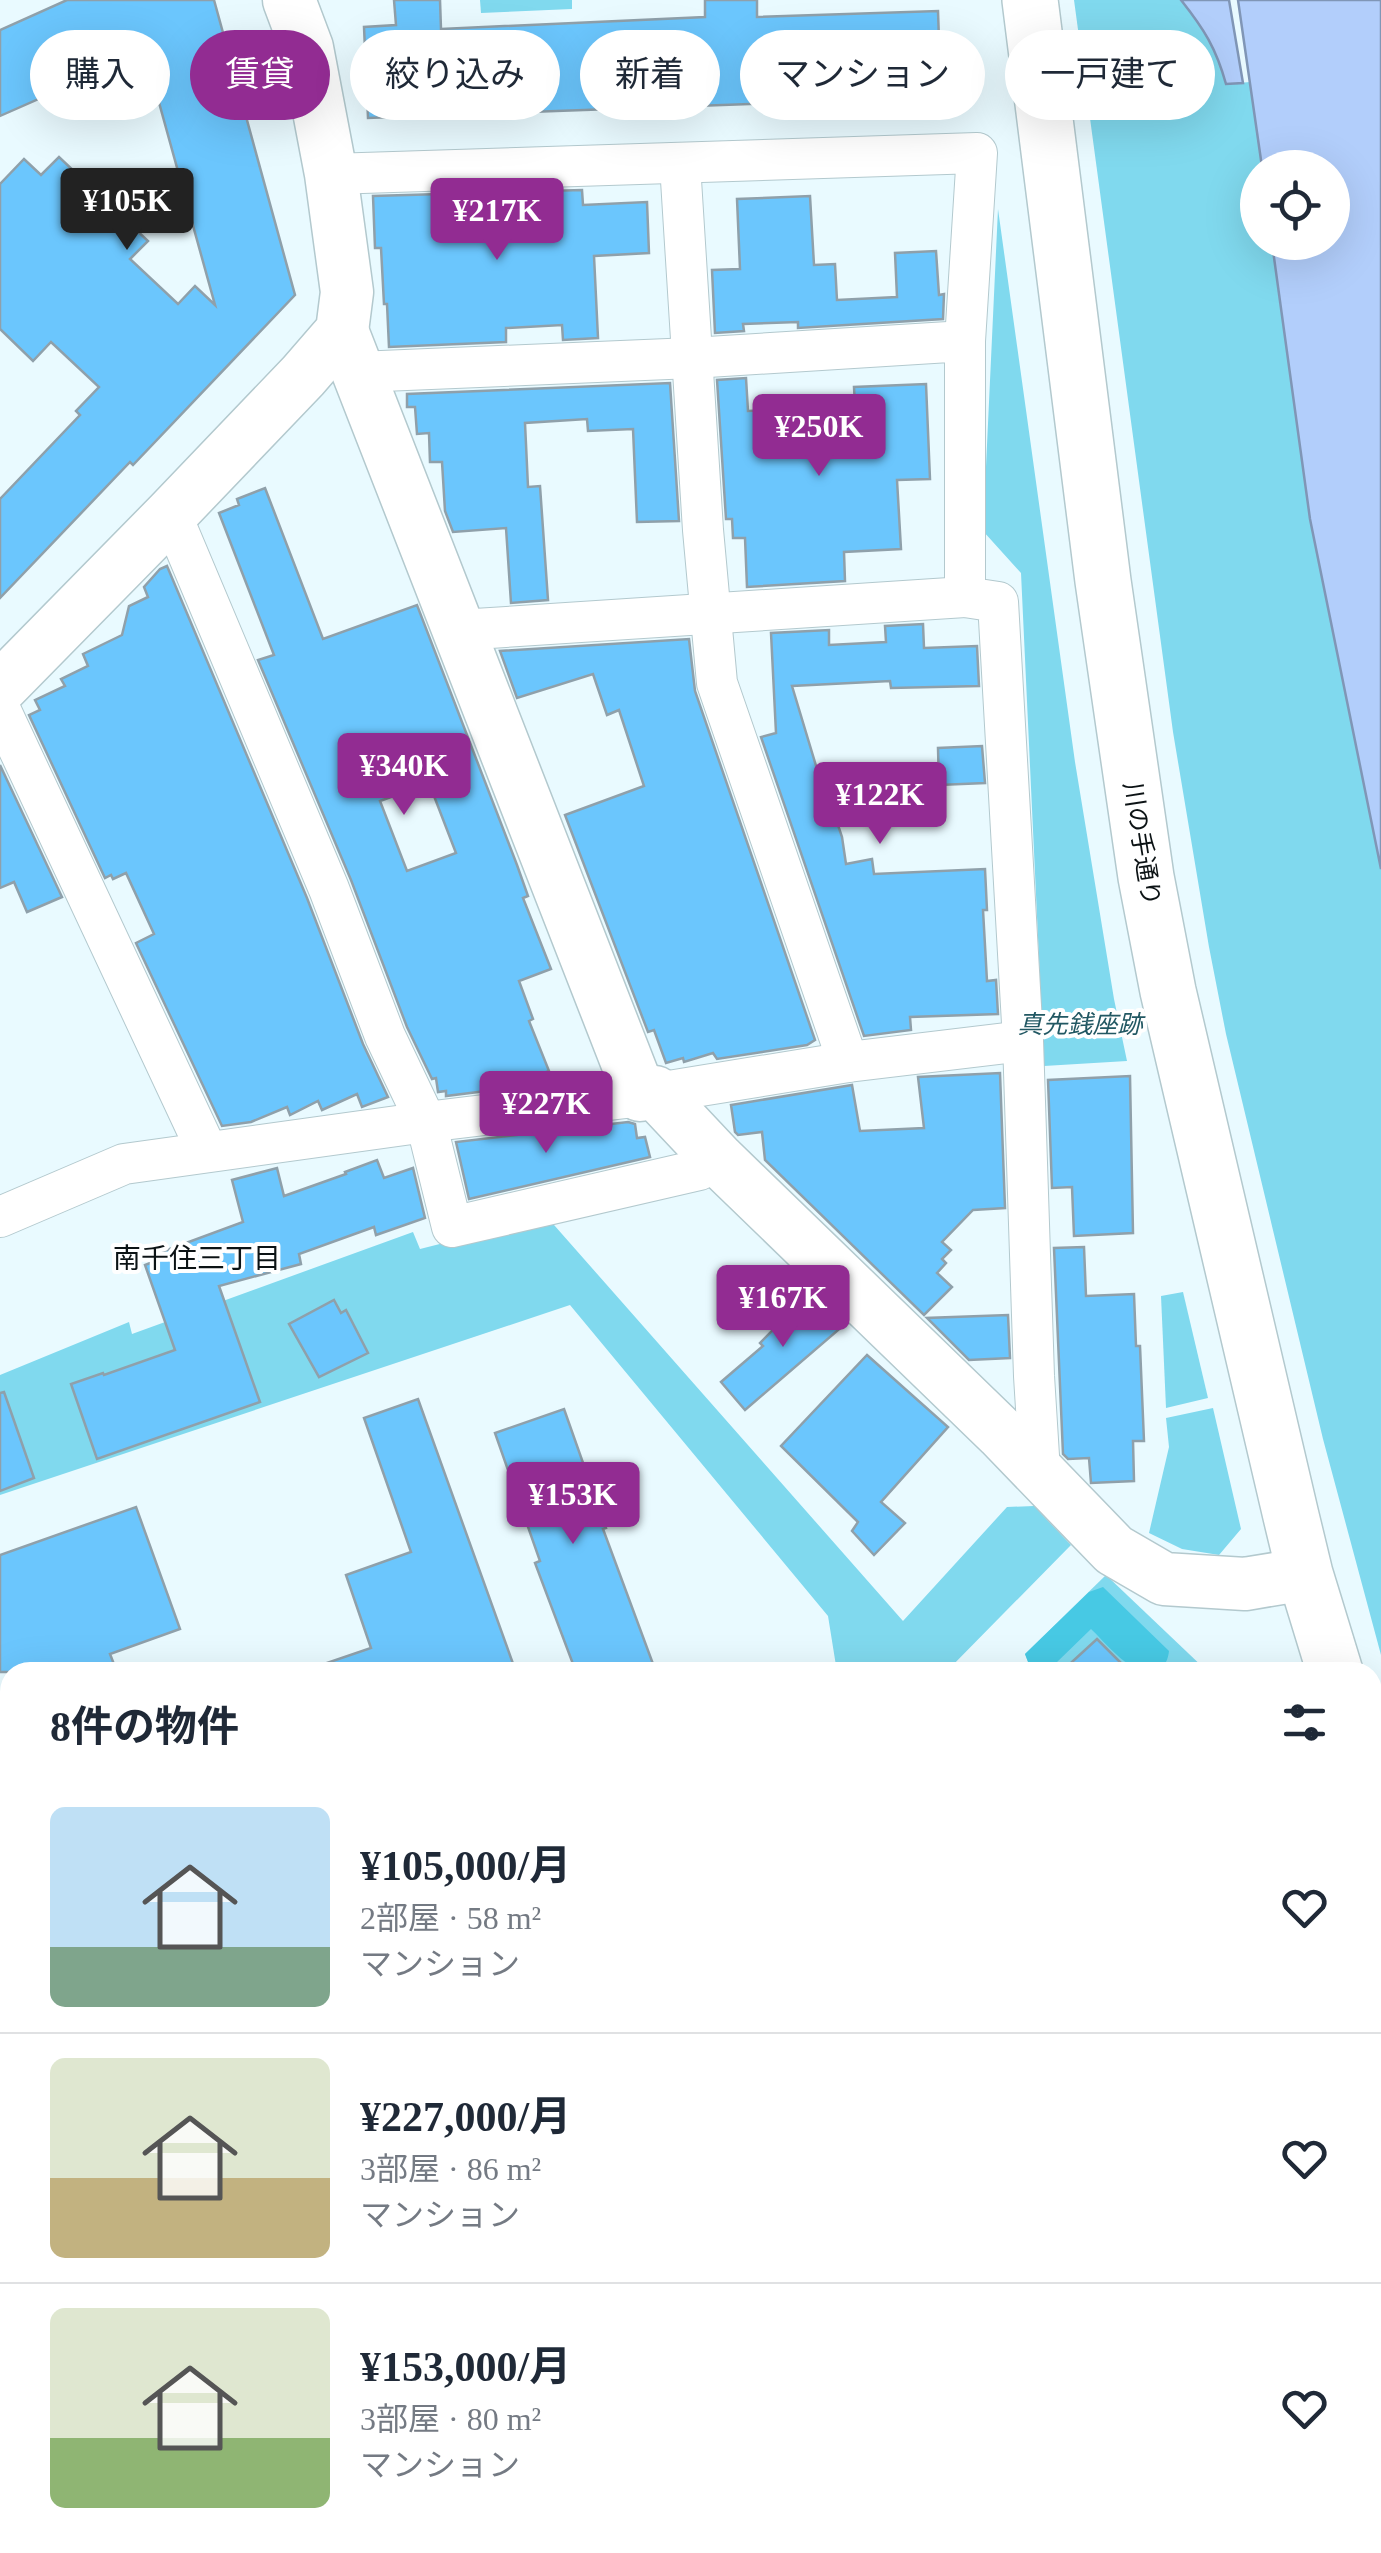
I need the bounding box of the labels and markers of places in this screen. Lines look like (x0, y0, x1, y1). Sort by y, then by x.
pin: ¥105K (57, 168, 197, 253)
pin: ¥217K (427, 178, 567, 263)
pin: ¥250K (749, 394, 889, 479)
pin: ¥340K (334, 733, 474, 818)
pin: ¥122K (810, 762, 950, 847)
pin: ¥227K (476, 1071, 616, 1156)
pin: ¥167K (713, 1265, 853, 1350)
pin: ¥153K (503, 1462, 643, 1547)

